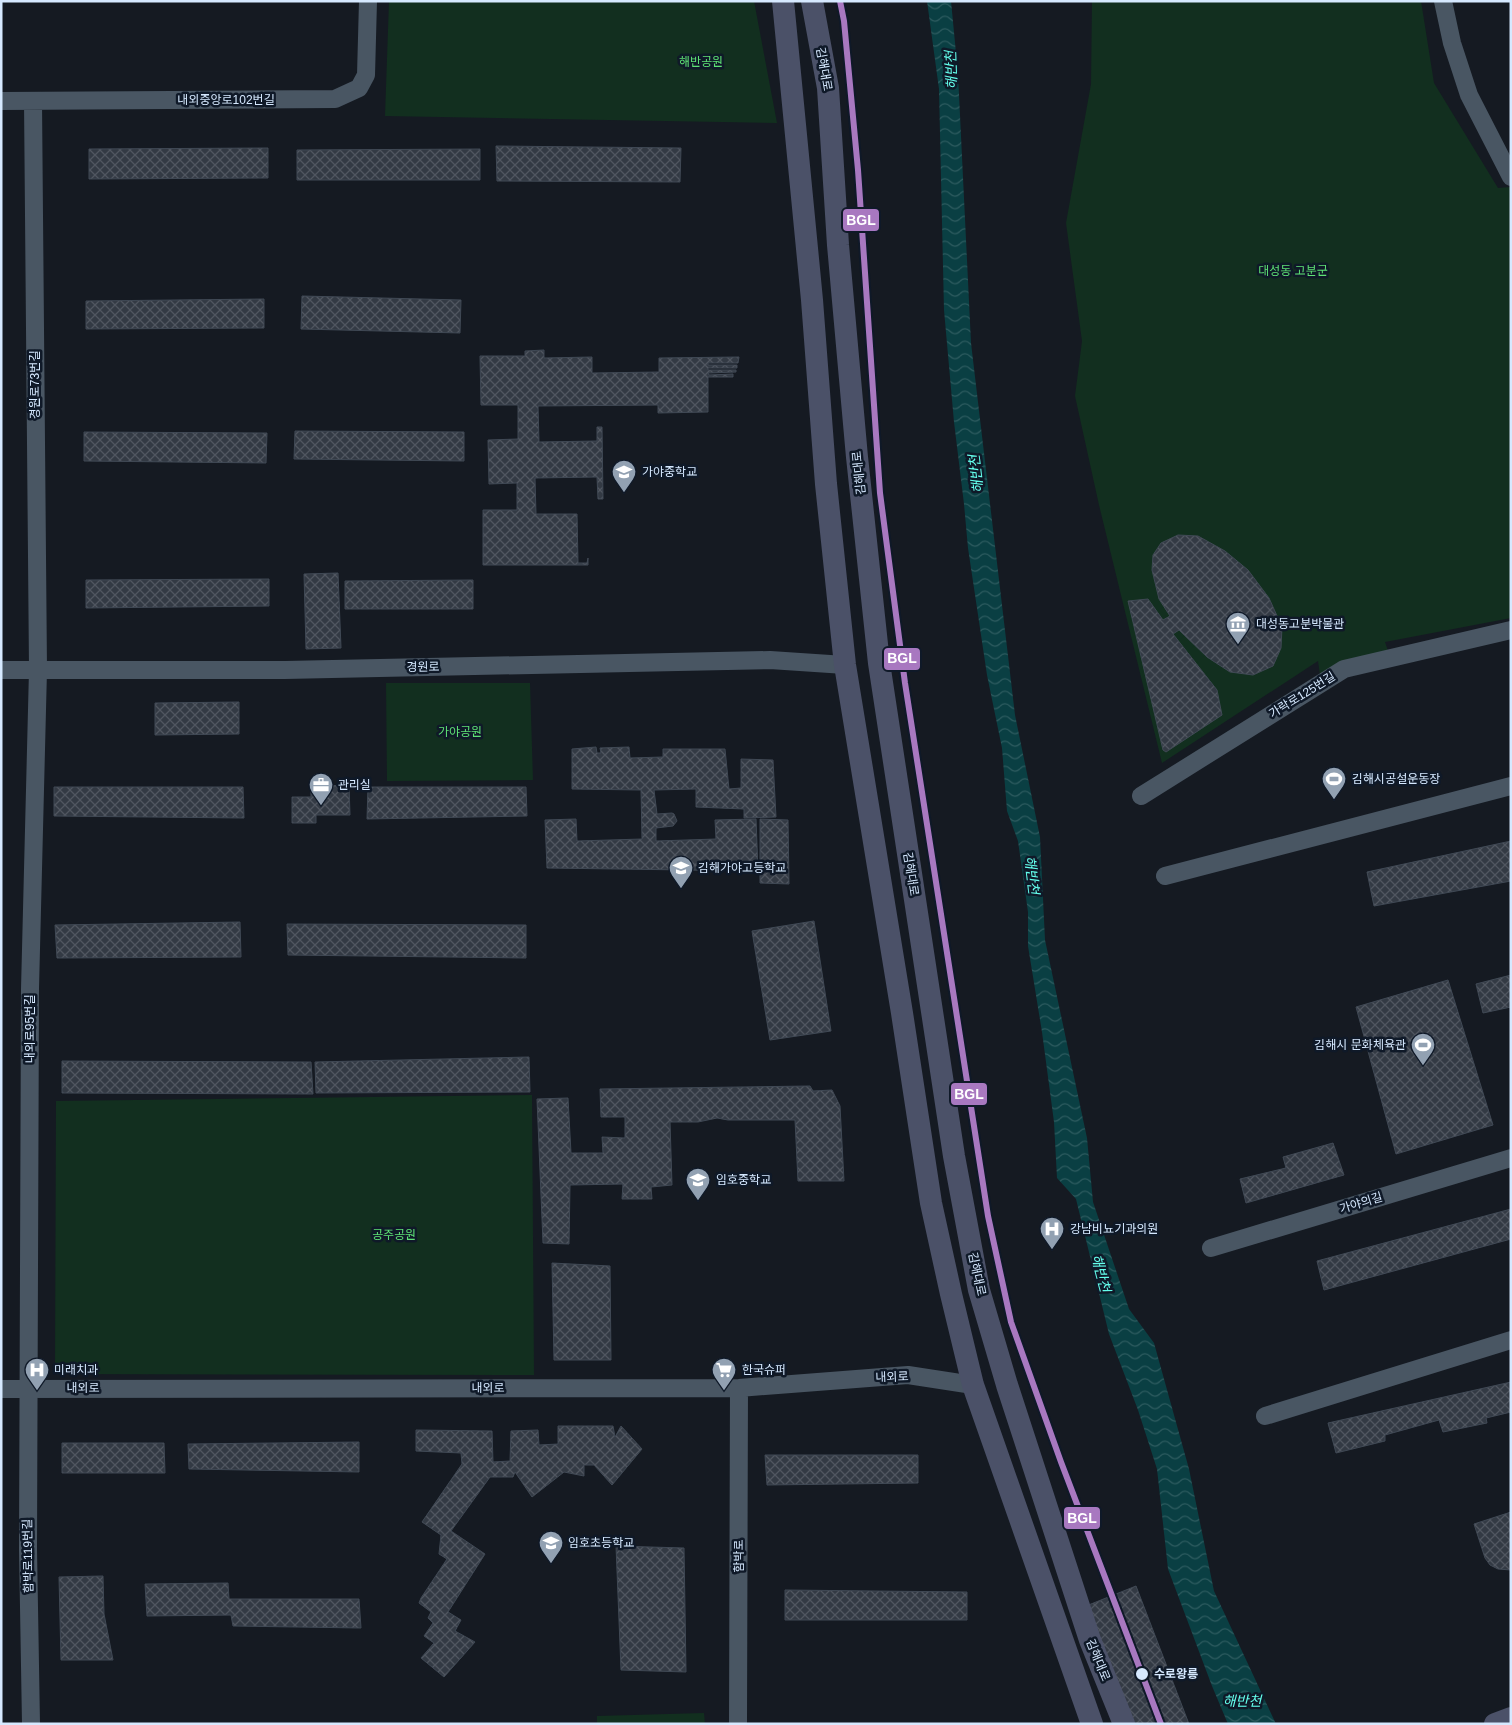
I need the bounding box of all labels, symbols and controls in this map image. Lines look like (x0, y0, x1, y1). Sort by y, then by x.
street label: 김해대로 (813, 46, 835, 92)
water label: 해반천 (942, 49, 960, 90)
park label: 해반공원 (679, 55, 723, 69)
street label: 내외중앙로102번길 (177, 93, 275, 107)
line badge: BGL (842, 208, 880, 232)
text: BGL (846, 212, 876, 228)
park label: 대성동 고분군 (1258, 264, 1328, 278)
street label: 경원로73번길 (28, 351, 42, 419)
street label: 김해대로 (850, 450, 868, 496)
water label: 해반천 (966, 453, 986, 494)
school or university icon: 가야중학교 (611, 459, 637, 493)
place label: 가야중학교 (642, 465, 697, 479)
museum icon: 대성동고분박물관 (1225, 611, 1251, 645)
place label: 대성동고분박물관 (1256, 617, 1344, 631)
line badge: BGL (883, 647, 921, 671)
text: BGL (887, 650, 917, 666)
street label: 경원로 (406, 660, 440, 674)
street label: 가락로125번길 (1266, 669, 1338, 721)
park label: 가야공원 (438, 725, 482, 739)
sports icon: 김해시공설운동장 (1321, 766, 1347, 800)
office icon: 관리실 (308, 772, 334, 806)
place label: 김해시공설운동장 (1352, 772, 1440, 786)
place label: 관리실 (338, 778, 371, 792)
street label: 김해대로 (901, 851, 921, 897)
school or university icon: 김해가야고등학교 (668, 855, 694, 889)
water label: 해반천 (1022, 855, 1042, 896)
place label: 김해가야고등학교 (698, 861, 786, 875)
street label: 내외로95번길 (23, 995, 37, 1063)
sports icon: 김해시 문화체육관 (1410, 1032, 1436, 1066)
place label: 김해시 문화체육관 (1314, 1038, 1406, 1052)
line badge: BGL (950, 1082, 988, 1106)
text: BGL (954, 1086, 984, 1102)
school or university icon: 임호중학교 (685, 1167, 711, 1201)
place label: 임호중학교 (716, 1173, 771, 1187)
street label: 가야의길 (1338, 1190, 1384, 1216)
hospital icon: 강남비뇨기과의원 (1039, 1216, 1065, 1250)
place label: 강남비뇨기과의원 (1070, 1222, 1158, 1236)
park label: 공주공원 (372, 1228, 416, 1242)
street label: 김해대로 (966, 1251, 988, 1297)
water label: 해반천 (1088, 1252, 1114, 1295)
hospital icon: 미래치과 (24, 1357, 50, 1391)
supermarket icon: 한국슈퍼 (711, 1357, 737, 1391)
place label: 미래치과 (54, 1363, 98, 1377)
place label: 한국슈퍼 (742, 1363, 786, 1377)
street label: 내외로 (875, 1369, 909, 1385)
street label: 내외로 (66, 1381, 100, 1395)
street label: 내외로 (471, 1381, 505, 1395)
line badge: BGL (1063, 1506, 1101, 1530)
text: BGL (1067, 1510, 1097, 1526)
street label: 함박로119번길 (20, 1519, 36, 1593)
school or university icon: 임호초등학교 (538, 1530, 564, 1564)
place label: 임호초등학교 (568, 1536, 634, 1550)
street label: 함박로 (732, 1539, 746, 1573)
street label: 김해대로 (1083, 1637, 1113, 1683)
marker: 수로왕릉 (1134, 1666, 1150, 1682)
place label: 수로왕릉 (1154, 1667, 1198, 1681)
water label: 해반천 (1223, 1693, 1262, 1709)

